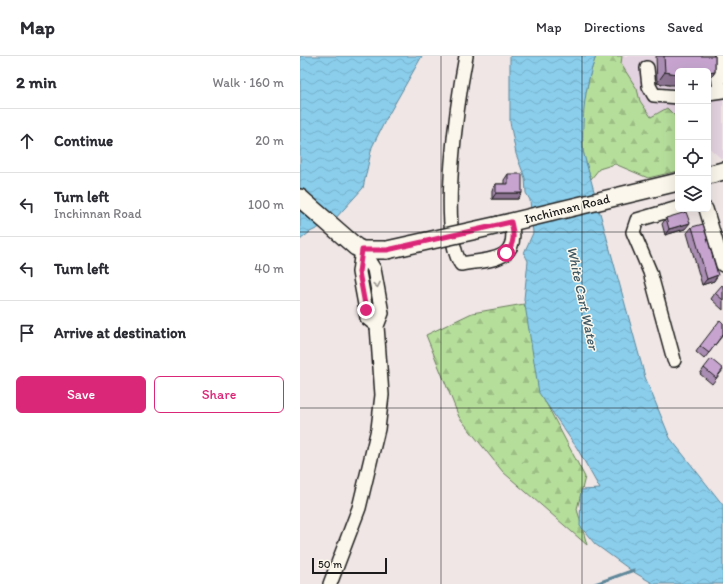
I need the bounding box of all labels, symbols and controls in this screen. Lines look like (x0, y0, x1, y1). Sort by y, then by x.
text: Map (20, 16, 55, 39)
text: Map (536, 19, 562, 36)
text: Directions (584, 19, 645, 36)
text: Saved (667, 19, 703, 36)
map controls (675, 68, 711, 212)
button: + (675, 68, 711, 104)
text: 2 min (16, 72, 56, 92)
text: Walk · 160 m (213, 75, 284, 90)
button: − (675, 104, 711, 140)
icon: ahead (16, 130, 38, 152)
text: Continue (54, 132, 113, 150)
text: 20 m (255, 133, 284, 148)
button: locate (675, 140, 711, 176)
button: layers (675, 176, 711, 212)
text: Turn left (54, 188, 109, 206)
street label: Inchinnan Road (523, 191, 611, 226)
icon: left (16, 194, 38, 216)
text: 100 m (248, 197, 284, 212)
text: Inchinnan Road (54, 206, 142, 221)
route start (497, 244, 515, 262)
water label: White Cart Water (563, 245, 602, 353)
icon: left (16, 258, 38, 280)
text: Turn left (54, 260, 109, 278)
text: 40 m (254, 261, 284, 276)
one-way arrow (372, 282, 380, 288)
route end (357, 301, 375, 319)
icon: arrive (16, 322, 38, 344)
text: Arrive at destination (54, 324, 186, 342)
button: Save (16, 376, 146, 413)
button: Share (154, 376, 284, 413)
scale bar (312, 556, 387, 575)
text: 50 m (318, 558, 342, 571)

